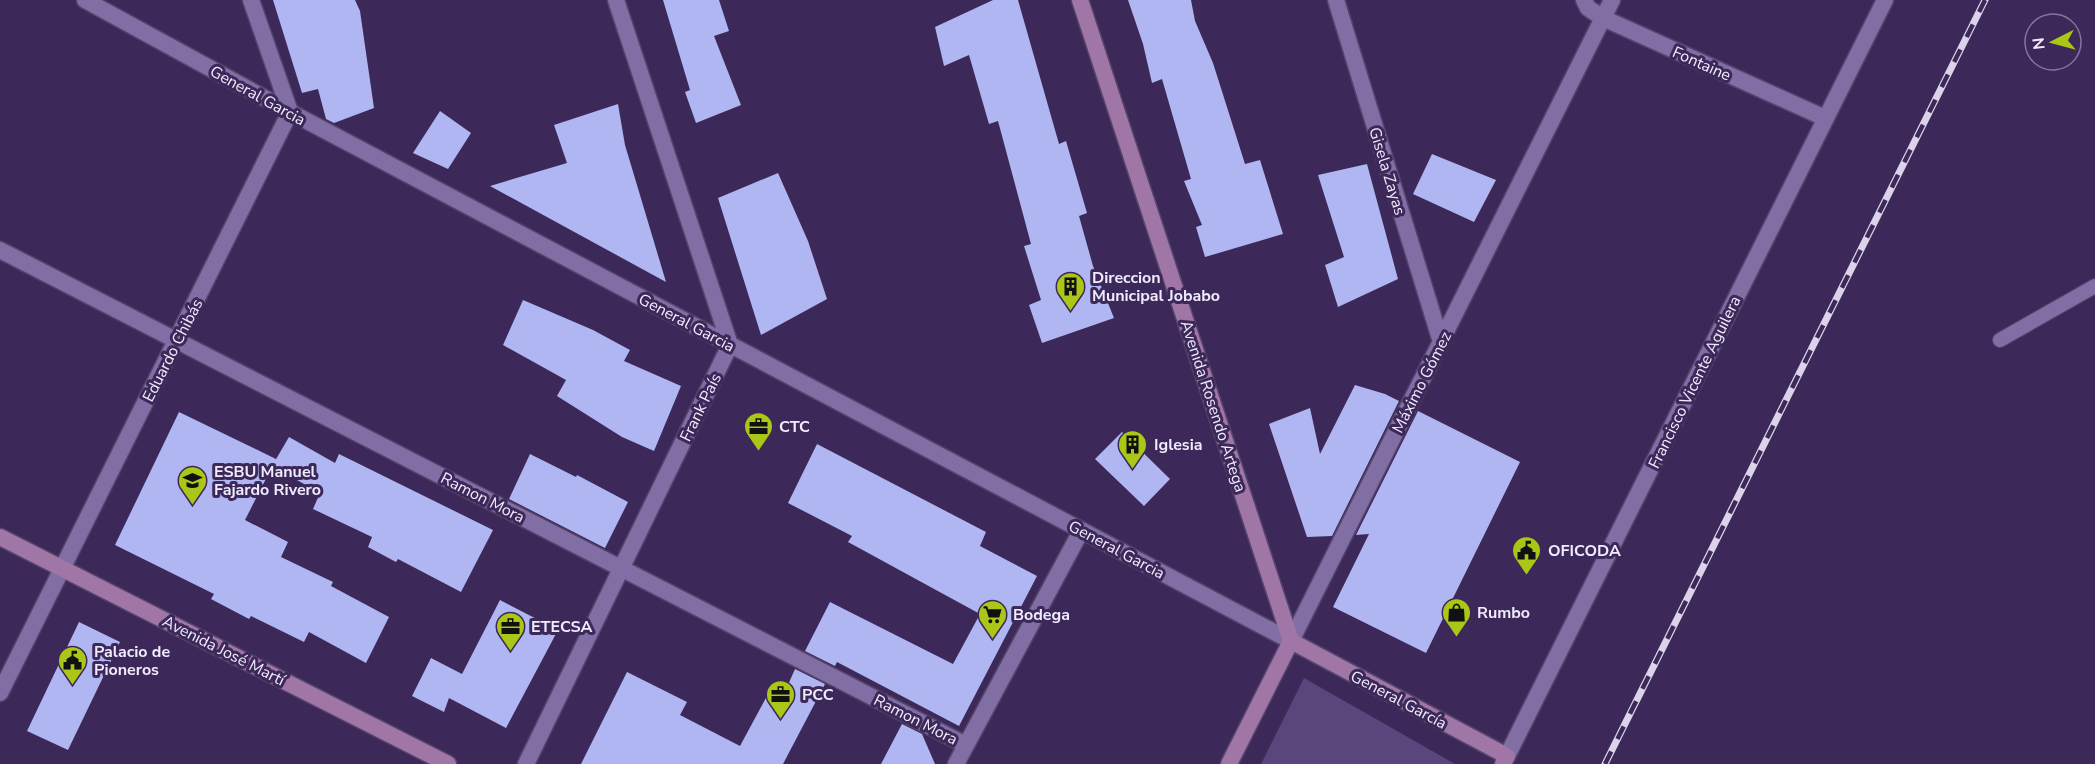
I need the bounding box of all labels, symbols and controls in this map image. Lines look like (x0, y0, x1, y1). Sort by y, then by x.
north arrow (2023, 12, 2083, 72)
text: N (2028, 36, 2051, 51)
street label: Fontaine (1669, 41, 1734, 87)
street label: General Garcia (206, 61, 309, 131)
street label: Gisela Zayas (1363, 125, 1411, 218)
place label: Direccion Municipal Jobabo (1092, 267, 1220, 307)
building icon: Direccion Municipal Jobabo (1055, 270, 1087, 312)
street label: General Garcia (635, 288, 739, 357)
street label: Francisco Vicente Aguilera (1643, 292, 1746, 472)
street label: Eduardo Chibás (137, 295, 208, 406)
street label: Avenida Rosendo Artega (1175, 318, 1251, 495)
street label: Máximo Gómez (1387, 328, 1457, 437)
street label: Frank País (675, 370, 727, 445)
office icon: CTC (742, 410, 774, 452)
place label: CTC (779, 416, 810, 438)
building icon: Iglesia (1117, 428, 1149, 470)
place label: Iglesia (1154, 434, 1203, 456)
place label: ESBU Manuel Fajardo Rivero (214, 461, 321, 501)
school or university icon: ESBU Manuel Fajardo Rivero (177, 464, 209, 506)
street label: Ramon Mora (437, 467, 528, 528)
street label: General Garcia (1065, 515, 1169, 584)
public building icon: OFICODA (1511, 534, 1543, 576)
place label: OFICODA (1548, 540, 1621, 562)
shop icon: Rumbo (1440, 596, 1472, 638)
supermarket icon: Bodega (976, 598, 1008, 640)
place label: Rumbo (1477, 602, 1530, 624)
place label: Bodega (1013, 604, 1070, 626)
office icon: ETECSA (494, 610, 526, 652)
street label: Avenida José Martí (159, 611, 290, 692)
place label: ETECSA (531, 616, 593, 638)
place label: Palacio de Pioneros (94, 641, 170, 681)
public building icon: Palacio de Pioneros (57, 644, 89, 686)
street label: General García (1347, 665, 1451, 734)
office icon: PCC (765, 678, 797, 720)
place label: PCC (802, 684, 834, 706)
street label: Ramon Mora (870, 689, 961, 750)

